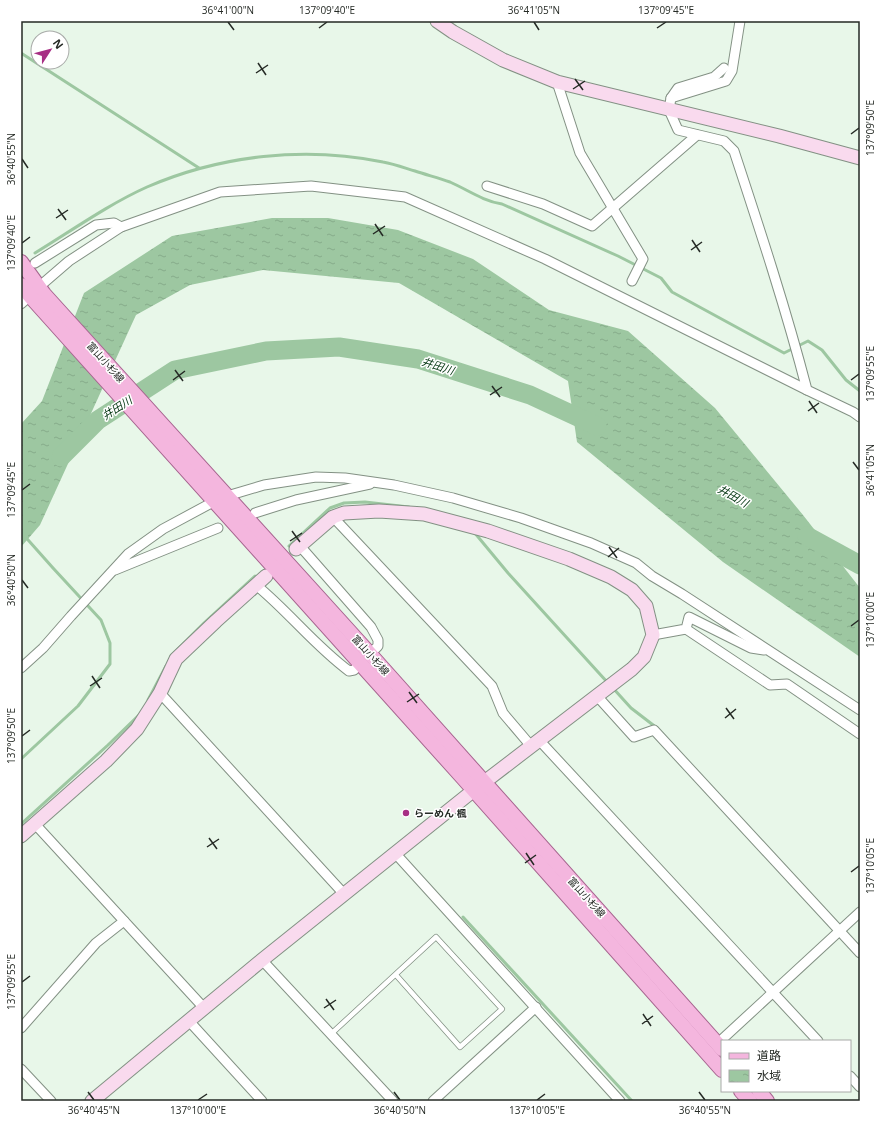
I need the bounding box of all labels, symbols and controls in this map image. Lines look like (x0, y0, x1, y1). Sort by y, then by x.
text: 36°41'00"N (202, 3, 254, 17)
text: 137°09'40"E (299, 3, 355, 17)
text: 36°41'05"N (508, 3, 560, 17)
text: 137°09'45"E (638, 3, 694, 17)
north arrow (30, 30, 70, 70)
text: N (50, 36, 67, 52)
text: 137°09'50"E (863, 100, 877, 156)
text: 36°40'55"N (4, 133, 18, 185)
text: 137°09'40"E (4, 215, 18, 271)
street label: 富山小杉線 (84, 339, 128, 385)
text: 137°09'55"E (863, 346, 877, 402)
water label: 井田川 (420, 353, 457, 378)
water label: 井田川 (99, 392, 135, 423)
text: 36°41'05"N (863, 444, 877, 496)
text: 137°09'45"E (4, 462, 18, 518)
water label: 井田川 (715, 481, 752, 511)
text: 36°40'50"N (4, 554, 18, 606)
text: 137°10'00"E (863, 592, 877, 648)
street label: 富山小杉線 (349, 632, 393, 678)
text: 137°09'50"E (4, 708, 18, 764)
place label: らーめん 楓 (414, 806, 467, 820)
marker: らーめん 楓 (401, 808, 411, 818)
text: 137°10'05"E (863, 838, 877, 894)
street label: 富山小杉線 (565, 874, 609, 920)
text: 137°09'55"E (4, 954, 18, 1010)
legend (721, 1040, 851, 1092)
text: 道路 (757, 1047, 781, 1064)
text: 水域 (757, 1067, 781, 1084)
text: 36°40'45"N (68, 1103, 120, 1117)
text: 137°10'00"E (170, 1103, 226, 1117)
text: 36°40'50"N (374, 1103, 426, 1117)
text: 137°10'05"E (509, 1103, 565, 1117)
text: 36°40'55"N (679, 1103, 731, 1117)

